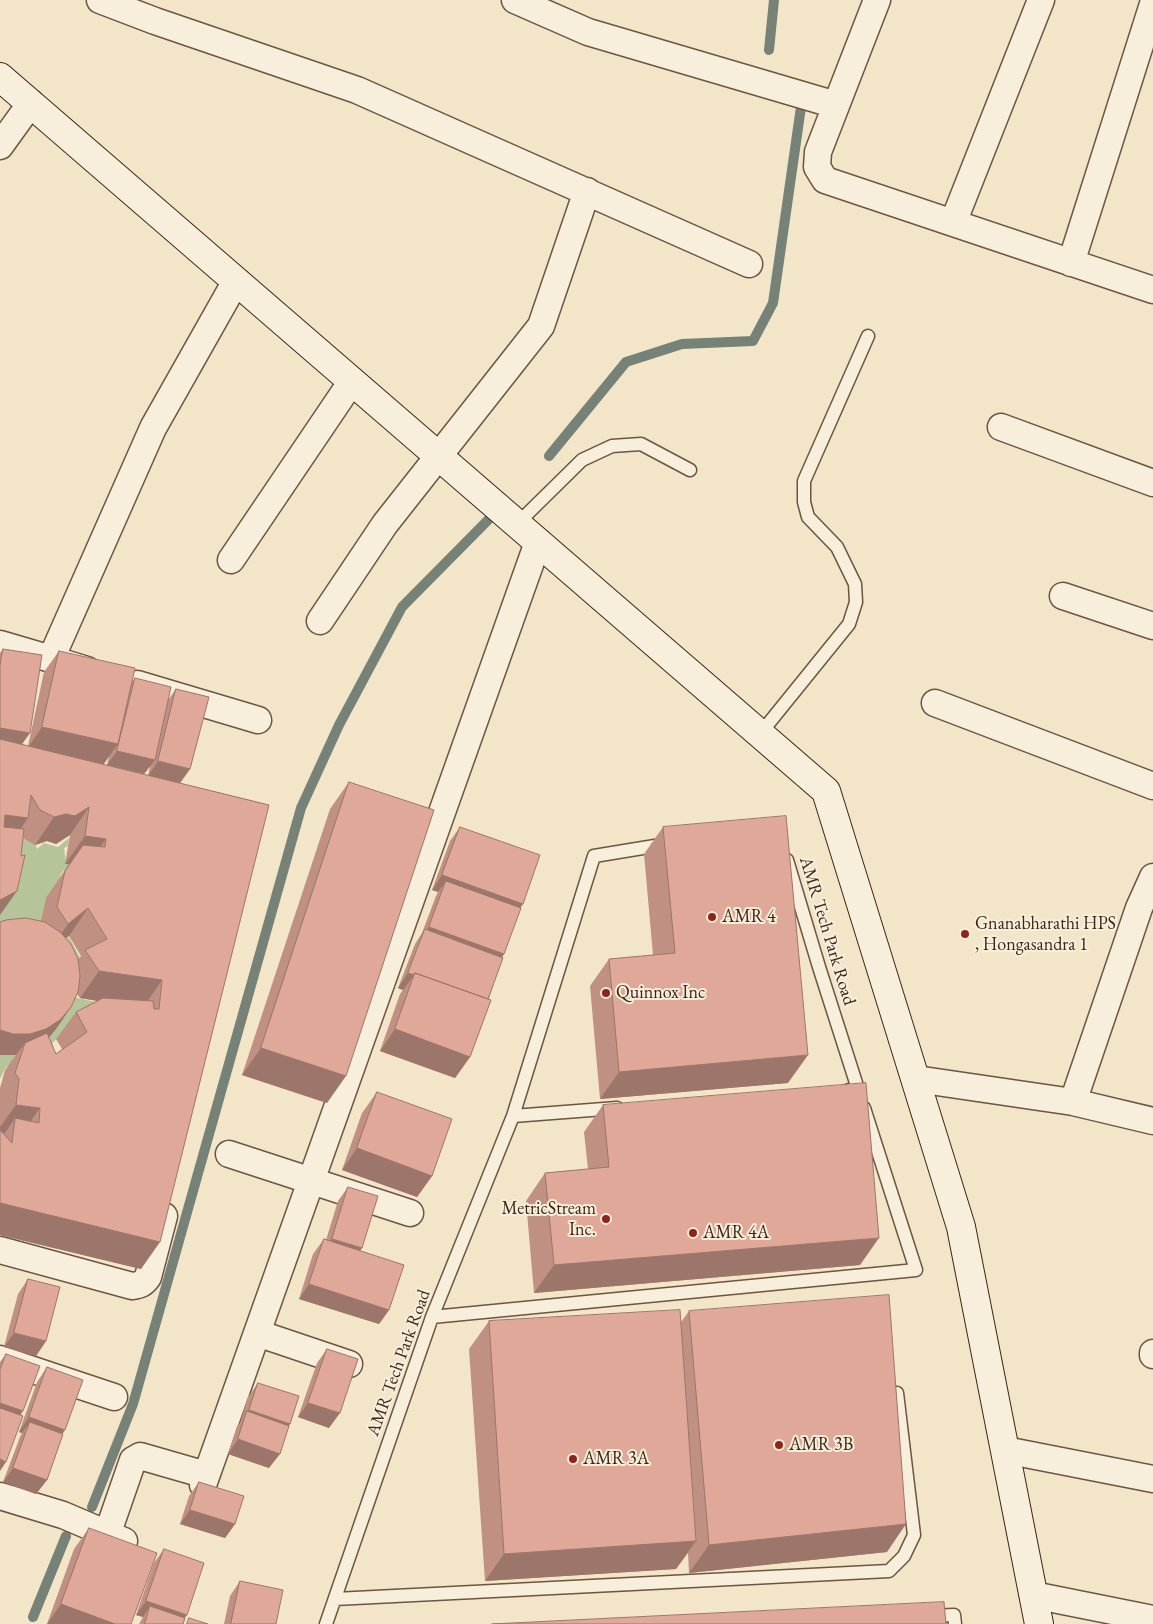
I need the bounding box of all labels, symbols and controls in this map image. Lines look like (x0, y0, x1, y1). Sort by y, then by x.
street label: AMR Tech Park Road (794, 854, 860, 1008)
place label: AMR 4 (722, 906, 776, 928)
marker: AMR 4 (706, 911, 718, 923)
place label: Gnanabharathi HPS , Hongasandra 1 (975, 913, 1116, 956)
marker: Gnanabharathi HPS , Hongasandra 1 (959, 928, 971, 940)
place label: Quinnox Inc (616, 982, 705, 1004)
marker: Quinnox Inc (600, 987, 612, 999)
place label: MetricStream Inc. (501, 1198, 596, 1240)
marker: MetricStream Inc. (600, 1213, 612, 1225)
place label: AMR 4A (703, 1222, 769, 1244)
marker: AMR 4A (687, 1227, 699, 1239)
street label: AMR Tech Park Road (362, 1287, 436, 1439)
place label: AMR 3B (789, 1434, 853, 1456)
marker: AMR 3B (773, 1439, 785, 1451)
place label: AMR 3A (583, 1448, 649, 1470)
marker: AMR 3A (567, 1453, 579, 1465)

